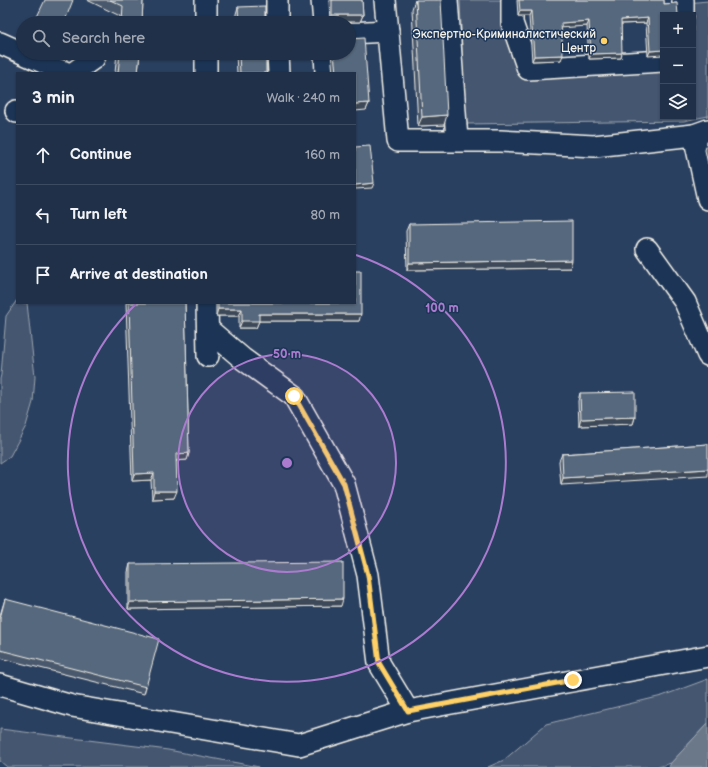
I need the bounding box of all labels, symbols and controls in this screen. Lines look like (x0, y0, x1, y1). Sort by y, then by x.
map controls (660, 12, 696, 120)
button: + (660, 12, 696, 48)
search box (16, 16, 356, 60)
icon: search (30, 27, 52, 49)
place label: Экспертно-Криминалистический Центр (413, 27, 596, 56)
text: Search here (62, 29, 145, 48)
marker: Экспертно-Криминалистический Центр (599, 36, 609, 46)
button: − (660, 48, 696, 84)
button: layers (660, 84, 696, 120)
text: 3 min (32, 88, 75, 108)
text: Walk · 240 m (266, 90, 340, 106)
icon: ahead (32, 144, 54, 166)
text: Continue (70, 145, 132, 164)
text: 160 m (305, 147, 340, 163)
icon: left (32, 204, 54, 226)
text: Turn left (70, 205, 127, 224)
text: 80 m (311, 207, 340, 223)
icon: arrive (32, 264, 54, 286)
text: Arrive at destination (70, 265, 208, 284)
text: 100 m (425, 301, 459, 316)
text: 50 m (273, 347, 301, 362)
route start (285, 387, 303, 405)
centre of rings (280, 456, 294, 470)
route end (564, 671, 582, 689)

